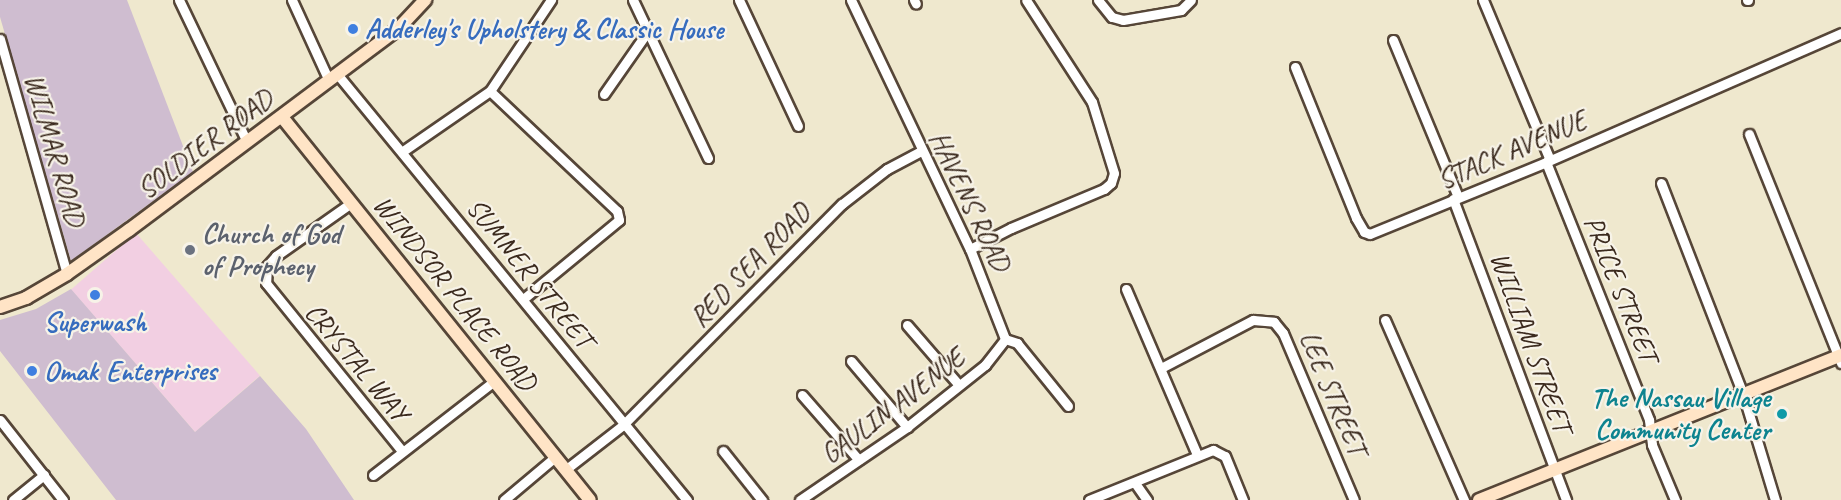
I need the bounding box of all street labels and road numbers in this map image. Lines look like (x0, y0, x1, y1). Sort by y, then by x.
street label: WILMAR ROAD (17, 70, 93, 230)
street label: SOLDIER ROAD (130, 82, 280, 206)
street label: STACK AVENUE (1432, 103, 1592, 197)
street label: HAVENS ROAD (922, 125, 1018, 277)
street label: WINDSOR PLACE ROAD (365, 188, 545, 398)
street label: SUMNER STREET (460, 192, 600, 354)
street label: RED SEA ROAD (682, 196, 818, 334)
street label: PRICE STREET (1576, 211, 1666, 367)
street label: WILLIAM STREET (1483, 248, 1579, 436)
street label: CRYSTAL WAY (298, 296, 416, 428)
street label: LEE STREET (1292, 326, 1374, 460)
street label: GAULIN AVENUE (814, 341, 972, 471)

